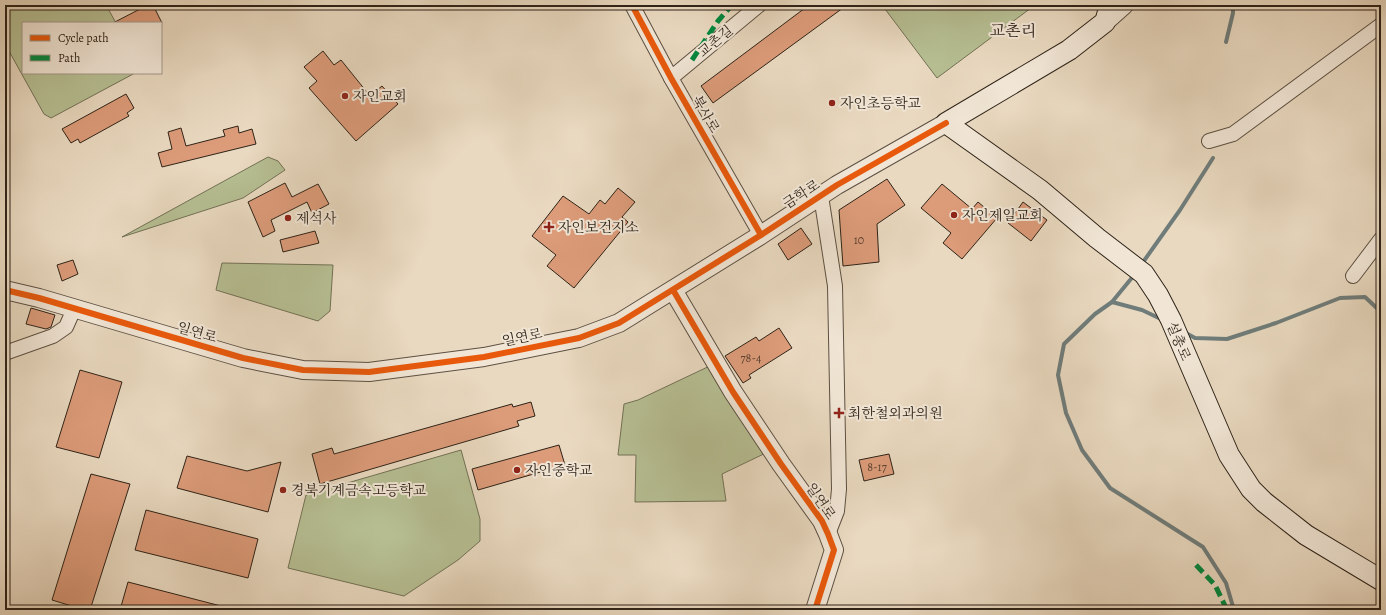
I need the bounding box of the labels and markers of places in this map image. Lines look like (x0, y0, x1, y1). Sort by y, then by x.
place label: 자인교회 (353, 87, 407, 106)
marker: 자인교회 (340, 91, 350, 101)
place label: 자인초등학교 (840, 94, 922, 113)
marker: 자인초등학교 (827, 98, 837, 108)
place label: 자인제일교회 (962, 206, 1043, 225)
place label: 제석사 (296, 209, 337, 228)
marker: 자인제일교회 (949, 210, 959, 220)
marker: 제석사 (283, 213, 293, 223)
place label: 자인보건지소 (558, 218, 640, 237)
marker: 자인보건지소 (543, 221, 555, 233)
place label: 최한철외과의원 (848, 404, 943, 423)
marker: 최한철외과의원 (833, 407, 845, 419)
place label: 자인중학교 (525, 461, 593, 480)
marker: 자인중학교 (512, 465, 522, 475)
place label: 경북기계금속고등학교 (291, 481, 427, 500)
marker: 경북기계금속고등학교 (278, 485, 288, 495)

